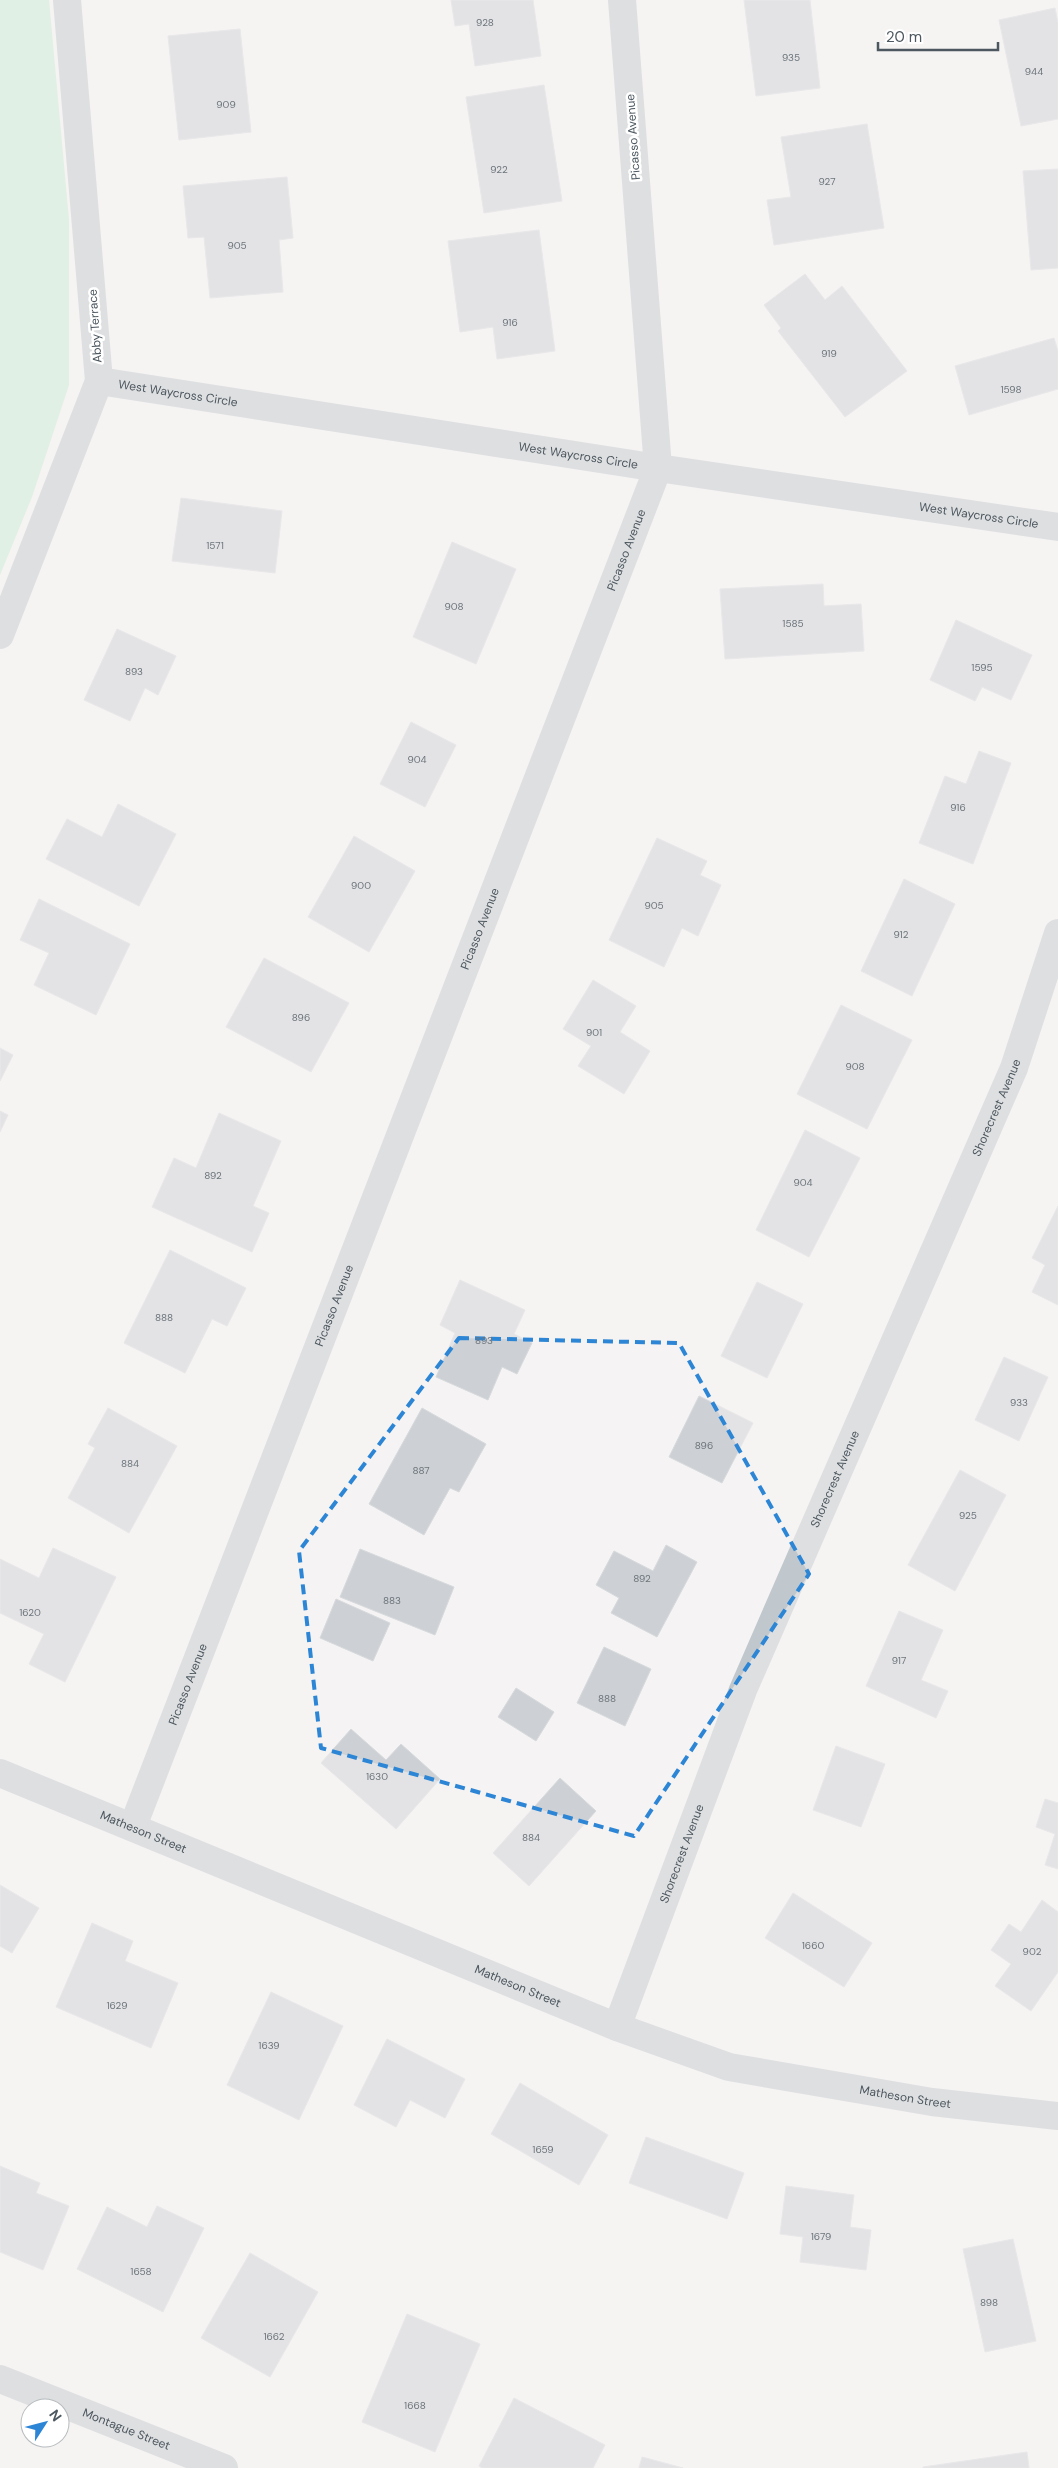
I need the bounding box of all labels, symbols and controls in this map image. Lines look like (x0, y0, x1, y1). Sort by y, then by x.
house number: 928 (476, 16, 494, 29)
scale bar (878, 20, 998, 52)
text: 20 m (886, 27, 922, 47)
house number: 935 (782, 51, 800, 64)
house number: 944 (1025, 65, 1043, 78)
street label: Picasso Avenue (622, 93, 644, 181)
house number: 909 (216, 98, 236, 111)
house number: 922 (490, 163, 508, 176)
house number: 927 (818, 175, 836, 188)
house number: 905 (227, 239, 247, 252)
street label: Abby Terrace (84, 288, 106, 363)
house number: 916 (502, 316, 518, 329)
house number: 919 (821, 347, 837, 360)
street label: West Waycross Circle (117, 376, 239, 411)
house number: 1598 (1000, 383, 1022, 396)
street label: West Waycross Circle (517, 438, 639, 473)
street label: West Waycross Circle (918, 499, 1040, 532)
street label: Picasso Avenue (603, 507, 649, 593)
house number: 1571 (206, 539, 224, 552)
house number: 908 (444, 600, 464, 613)
house number: 1585 (782, 617, 804, 630)
house number: 1595 (971, 661, 993, 674)
house number: 893 (125, 665, 143, 678)
house number: 904 (407, 753, 427, 766)
house number: 916 (950, 801, 966, 814)
house number: 900 (351, 879, 371, 892)
street label: Picasso Avenue (457, 885, 503, 972)
house number: 905 (644, 899, 664, 912)
house number: 912 (894, 928, 909, 941)
house number: 896 (292, 1011, 310, 1024)
house number: 901 (586, 1026, 602, 1039)
street label: Shorecrest Avenue (969, 1057, 1024, 1159)
house number: 908 (845, 1060, 865, 1073)
house number: 892 (204, 1169, 222, 1182)
house number: 904 (793, 1176, 813, 1189)
street label: Picasso Avenue (311, 1262, 357, 1349)
house number: 888 (155, 1311, 173, 1324)
house number: 893 (475, 1334, 493, 1347)
house number: 933 (1010, 1396, 1028, 1409)
street label: Shorecrest Avenue (807, 1428, 863, 1530)
house number: 896 (695, 1439, 713, 1452)
house number: 884 (121, 1457, 139, 1470)
house number: 887 (412, 1464, 430, 1477)
house number: 925 (959, 1509, 977, 1522)
house number: 892 (633, 1572, 651, 1585)
house number: 883 (383, 1594, 401, 1607)
house number: 1620 (19, 1606, 41, 1619)
street label: Picasso Avenue (165, 1641, 211, 1727)
house number: 917 (892, 1654, 906, 1667)
house number: 888 (598, 1692, 616, 1705)
house number: 1630 (366, 1770, 388, 1783)
street label: Shorecrest Avenue (656, 1802, 708, 1905)
street label: Matheson Street (98, 1807, 189, 1857)
house number: 884 (522, 1831, 540, 1844)
house number: 1660 (802, 1939, 824, 1952)
house number: 902 (1023, 1945, 1042, 1958)
street label: Matheson Street (472, 1961, 564, 2011)
house number: 1629 (106, 1999, 128, 2012)
house number: 1639 (258, 2039, 280, 2052)
street label: Matheson Street (858, 2082, 952, 2112)
house number: 1659 (532, 2143, 554, 2156)
house number: 1679 (811, 2230, 831, 2243)
house number: 1658 (130, 2265, 152, 2278)
house number: 898 (980, 2296, 998, 2309)
house number: 1662 (263, 2330, 285, 2343)
north arrow (20, 2398, 70, 2448)
house number: 1668 (404, 2399, 426, 2412)
street label: Montague Street (80, 2405, 173, 2454)
text: N (45, 2406, 66, 2425)

